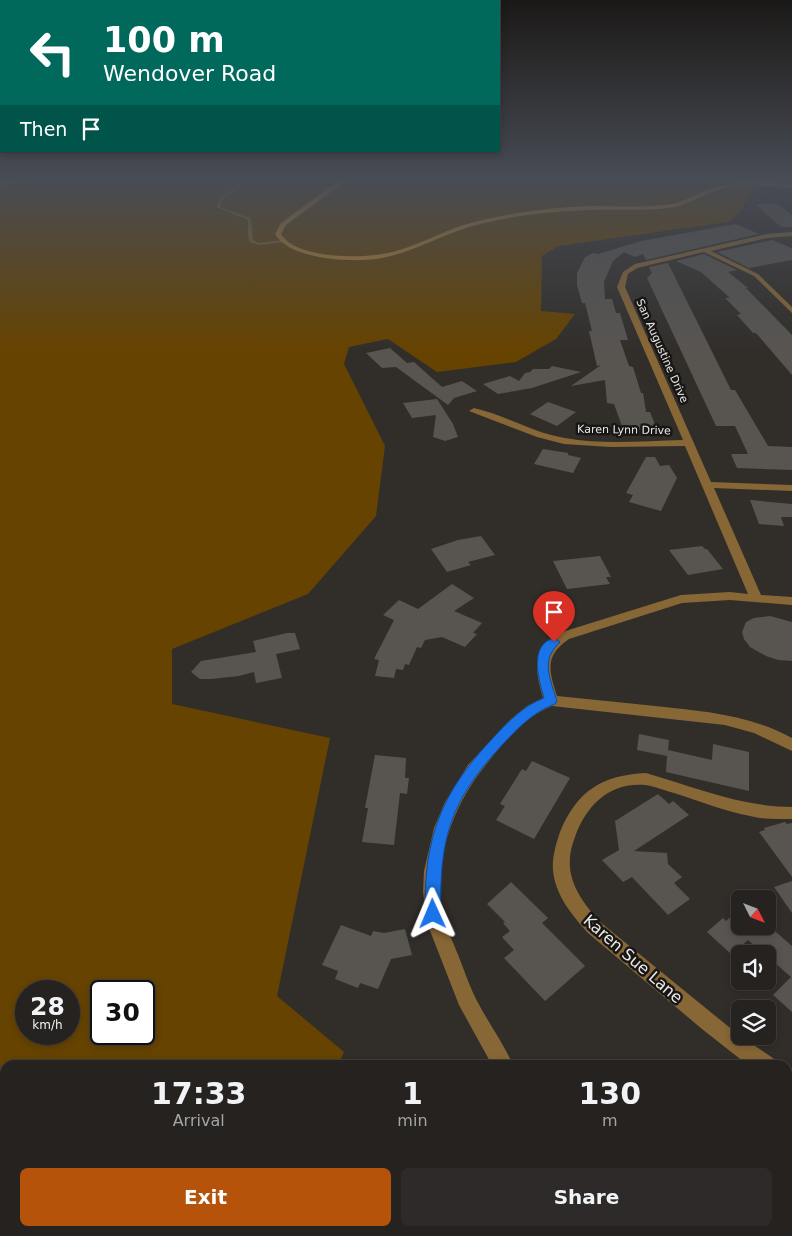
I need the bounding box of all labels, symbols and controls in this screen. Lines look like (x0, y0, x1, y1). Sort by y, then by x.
icon: left (20, 20, 85, 85)
text: 100 m (103, 20, 225, 60)
text: Wendover Road (103, 61, 276, 86)
icon: arrive (77, 115, 105, 143)
text: Then (20, 118, 67, 140)
street label: San Augustine Drive (633, 297, 691, 405)
street label: Karen Lynn Drive (577, 423, 671, 437)
pin (533, 591, 575, 642)
icon: arrive (540, 598, 568, 626)
position arrow (406, 887, 458, 939)
north arrow (731, 890, 776, 935)
map controls (731, 890, 776, 1045)
street label: Karen Sue Lane (580, 911, 686, 1007)
button: sound (731, 945, 776, 990)
speed limit sign: 30 (90, 980, 155, 1045)
text: 28 (30, 992, 65, 1021)
button: layers (731, 1000, 776, 1045)
text: km/h (32, 1018, 63, 1032)
text: 17:33 (151, 1076, 246, 1111)
text: 1 (402, 1076, 423, 1111)
text: 130 (578, 1076, 641, 1111)
text: Arrival (173, 1111, 225, 1130)
text: min (397, 1111, 428, 1130)
text: m (602, 1111, 618, 1130)
button: Exit (20, 1168, 391, 1226)
button: Share (401, 1168, 772, 1226)

